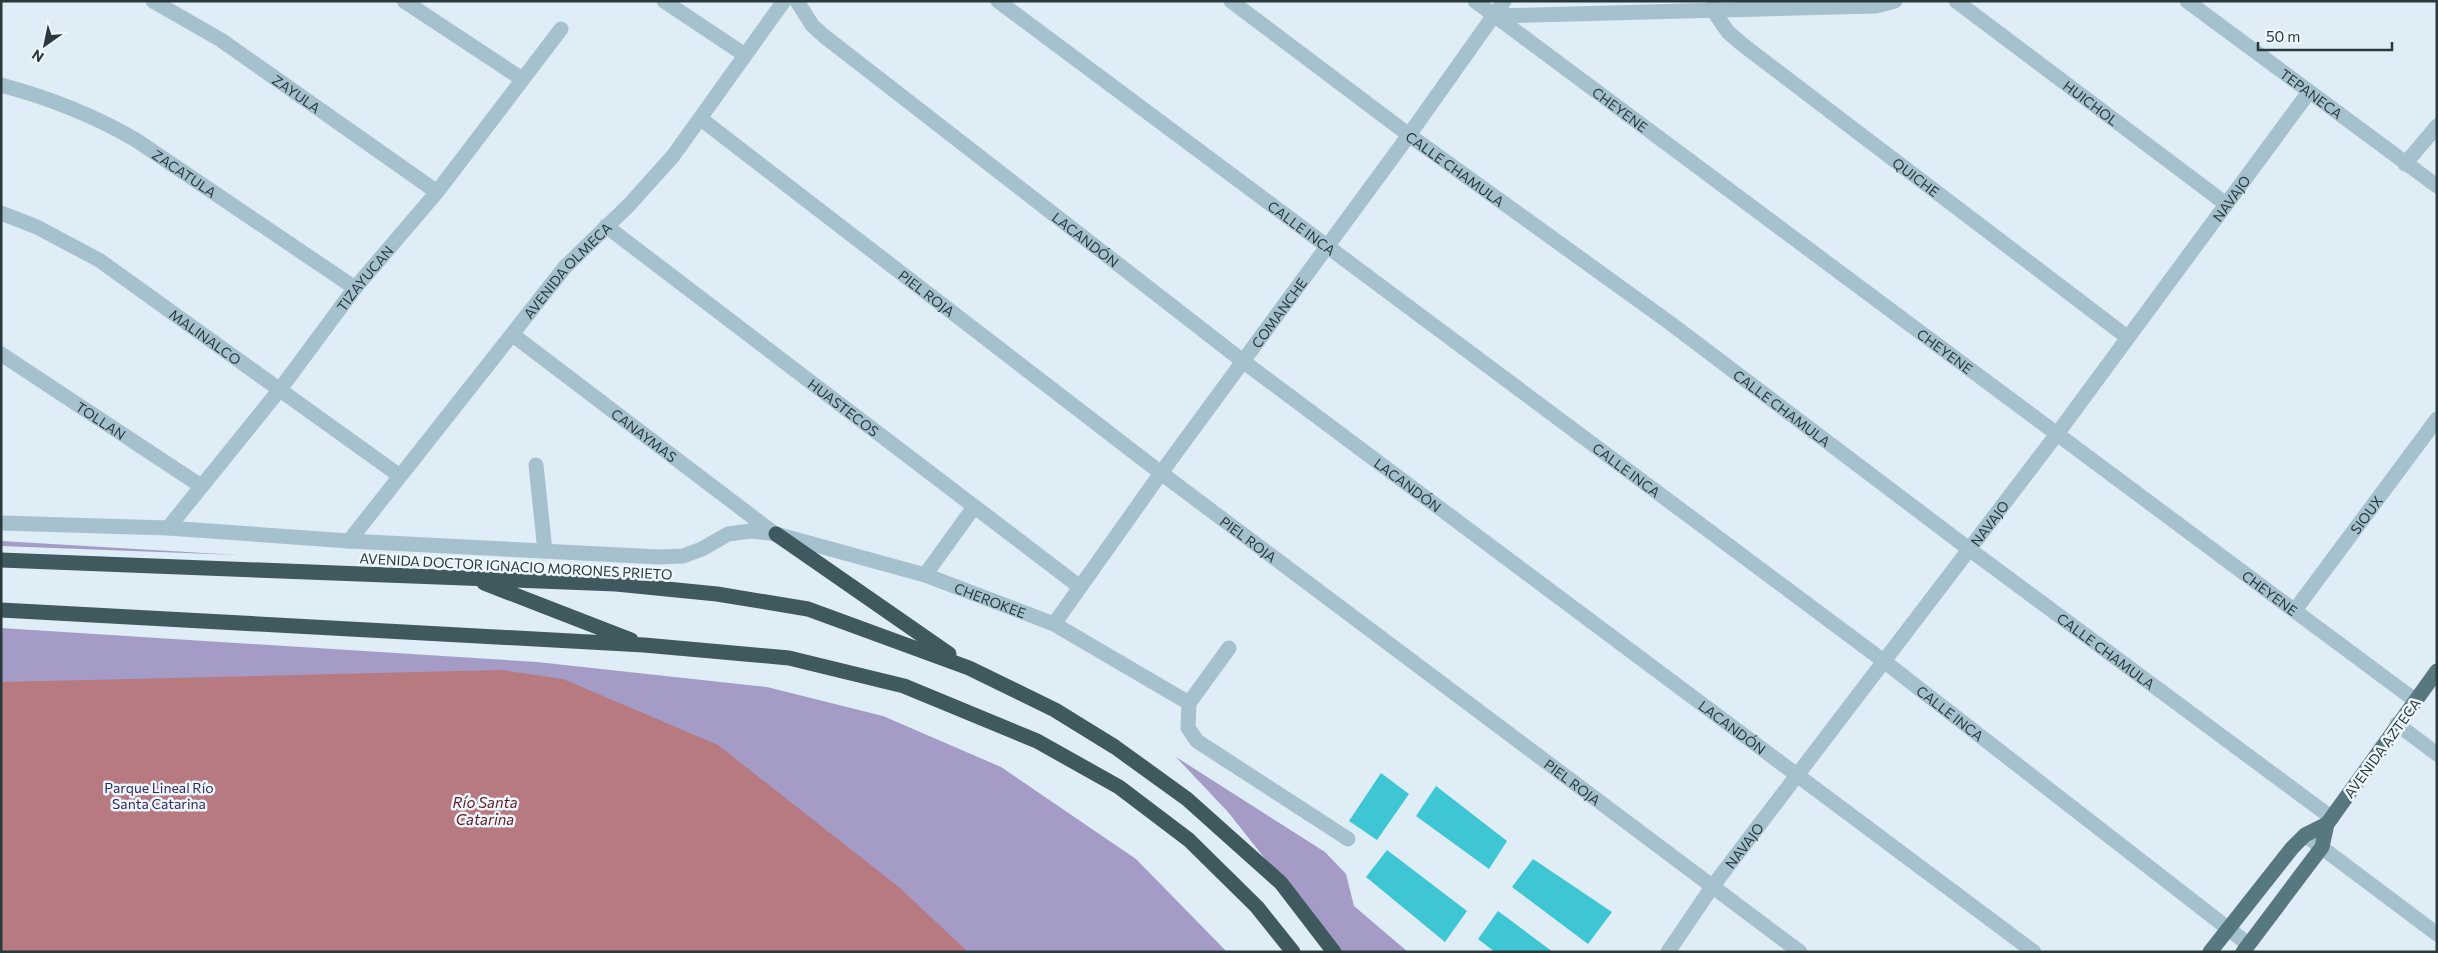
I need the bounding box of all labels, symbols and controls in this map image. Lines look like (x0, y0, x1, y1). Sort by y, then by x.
north arrow (20, 20, 70, 70)
scale bar (2258, 20, 2392, 52)
text: 50 m (2266, 27, 2300, 45)
text: N (29, 46, 47, 66)
street label: TEPANECA (2277, 65, 2346, 122)
street label: ZAYULA (269, 71, 324, 116)
street label: HUICHOL (2060, 76, 2122, 129)
street label: CHEYENE (1589, 83, 1651, 135)
street label: CALLE CHAMULA (1403, 127, 1508, 210)
street label: ZACATULA (149, 145, 220, 201)
street label: QUICHE (1890, 154, 1943, 200)
street label: NAVAJO (2208, 172, 2253, 224)
street label: CALLE INCA (1265, 197, 1339, 258)
street label: LACANDÓN (1049, 208, 1122, 270)
street label: AVENIDA OLMECA (519, 218, 615, 322)
street label: TIZAYUCAN (333, 242, 396, 314)
street label: PIEL ROJA (895, 266, 959, 320)
street label: COMANCHE (1247, 274, 1310, 351)
street label: MALINALCO (166, 305, 245, 368)
street label: CHEYENE (1914, 325, 1976, 377)
street label: CALLE CHAMULA (1730, 366, 1834, 450)
street label: HUASTECOS (805, 375, 883, 440)
street label: TOLLAN (73, 398, 129, 443)
street label: CANAYMAS (608, 404, 681, 465)
street label: CALLE INCA (1589, 439, 1664, 500)
street label: LACANDÓN (1371, 454, 1445, 515)
street label: SIOUX (2346, 492, 2386, 537)
street label: NAVAJO (1966, 497, 2012, 549)
street label: PIEL ROJA (1217, 512, 1280, 566)
street label: AVENIDA DOCTOR IGNACIO MORONES PRIETO (359, 549, 673, 583)
street label: CHEYENE (2239, 566, 2301, 619)
street label: CHEROKEE (952, 579, 1028, 621)
street label: CALLE CHAMULA (2054, 609, 2159, 693)
street label: CALLE INCA (1914, 682, 1987, 744)
street label: AVENIDA AZTECA (2340, 695, 2424, 801)
street label: LACANDÓN (1696, 696, 1769, 757)
street label: PIEL ROJA (1541, 755, 1605, 808)
park label: Parque Lineal Río Santa Catarina (104, 779, 214, 812)
water label: Río Santa Catarina (453, 793, 518, 828)
street label: NAVAJO (1721, 819, 1767, 871)

